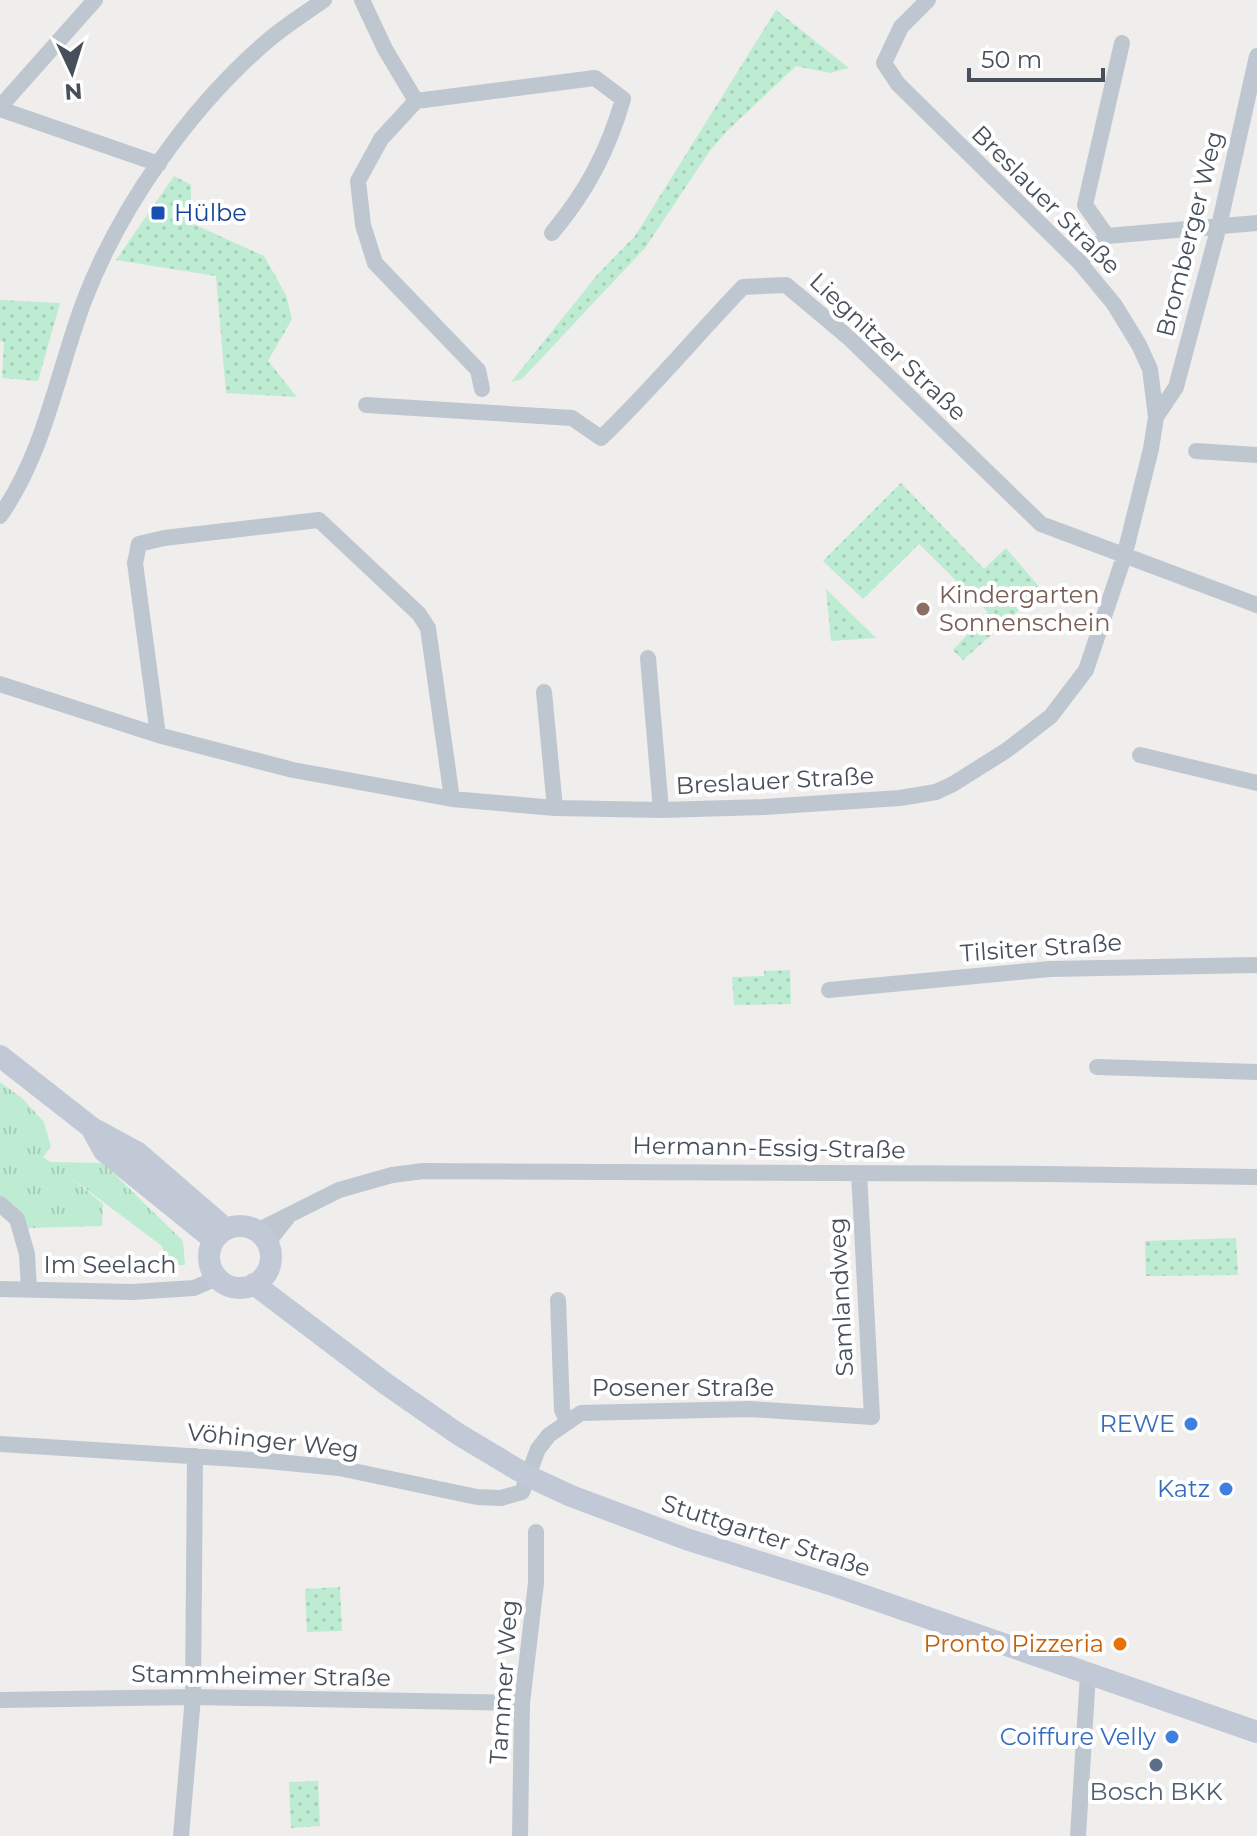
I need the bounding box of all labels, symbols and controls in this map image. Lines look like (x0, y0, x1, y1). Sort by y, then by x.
north arrow (32, 32, 112, 112)
scale bar (969, 32, 1103, 82)
text: 50 m (981, 45, 1042, 74)
text: N (64, 77, 83, 106)
street label: Breslauer Straße (966, 119, 1127, 280)
street label: Bromberger Weg (1150, 128, 1229, 340)
place label: Hülbe (174, 198, 247, 227)
marker: Hülbe (149, 204, 167, 222)
street label: Liegnitzer Straße (804, 266, 973, 427)
place label: Kindergarten Sonnenschein (939, 580, 1110, 637)
marker: Kindergarten Sonnenschein (914, 600, 932, 618)
street label: Breslauer Straße (675, 761, 875, 800)
street label: Tilsiter Straße (959, 927, 1123, 968)
street label: Hermann-Essig-Straße (632, 1131, 906, 1164)
street label: Samlandweg (822, 1217, 859, 1377)
street label: Im Seelach (44, 1250, 176, 1279)
street label: Posener Straße (592, 1373, 774, 1402)
place label: REWE (1099, 1409, 1175, 1438)
marker: REWE (1182, 1415, 1200, 1433)
street label: Vöhinger Weg (186, 1417, 360, 1464)
place label: Katz (1157, 1474, 1210, 1503)
marker: Katz (1217, 1480, 1235, 1498)
street label: Stuttgarter Straße (658, 1488, 874, 1583)
street label: Tammer Weg (483, 1599, 524, 1765)
place label: Pronto Pizzeria (924, 1629, 1104, 1658)
marker: Pronto Pizzeria (1111, 1635, 1129, 1653)
street label: Stammheimer Straße (131, 1659, 391, 1692)
place label: Coiffure Velly (1000, 1722, 1156, 1751)
marker: Coiffure Velly (1163, 1728, 1181, 1746)
marker: Bosch BKK (1147, 1756, 1165, 1774)
place label: Bosch BKK (1090, 1777, 1222, 1806)

